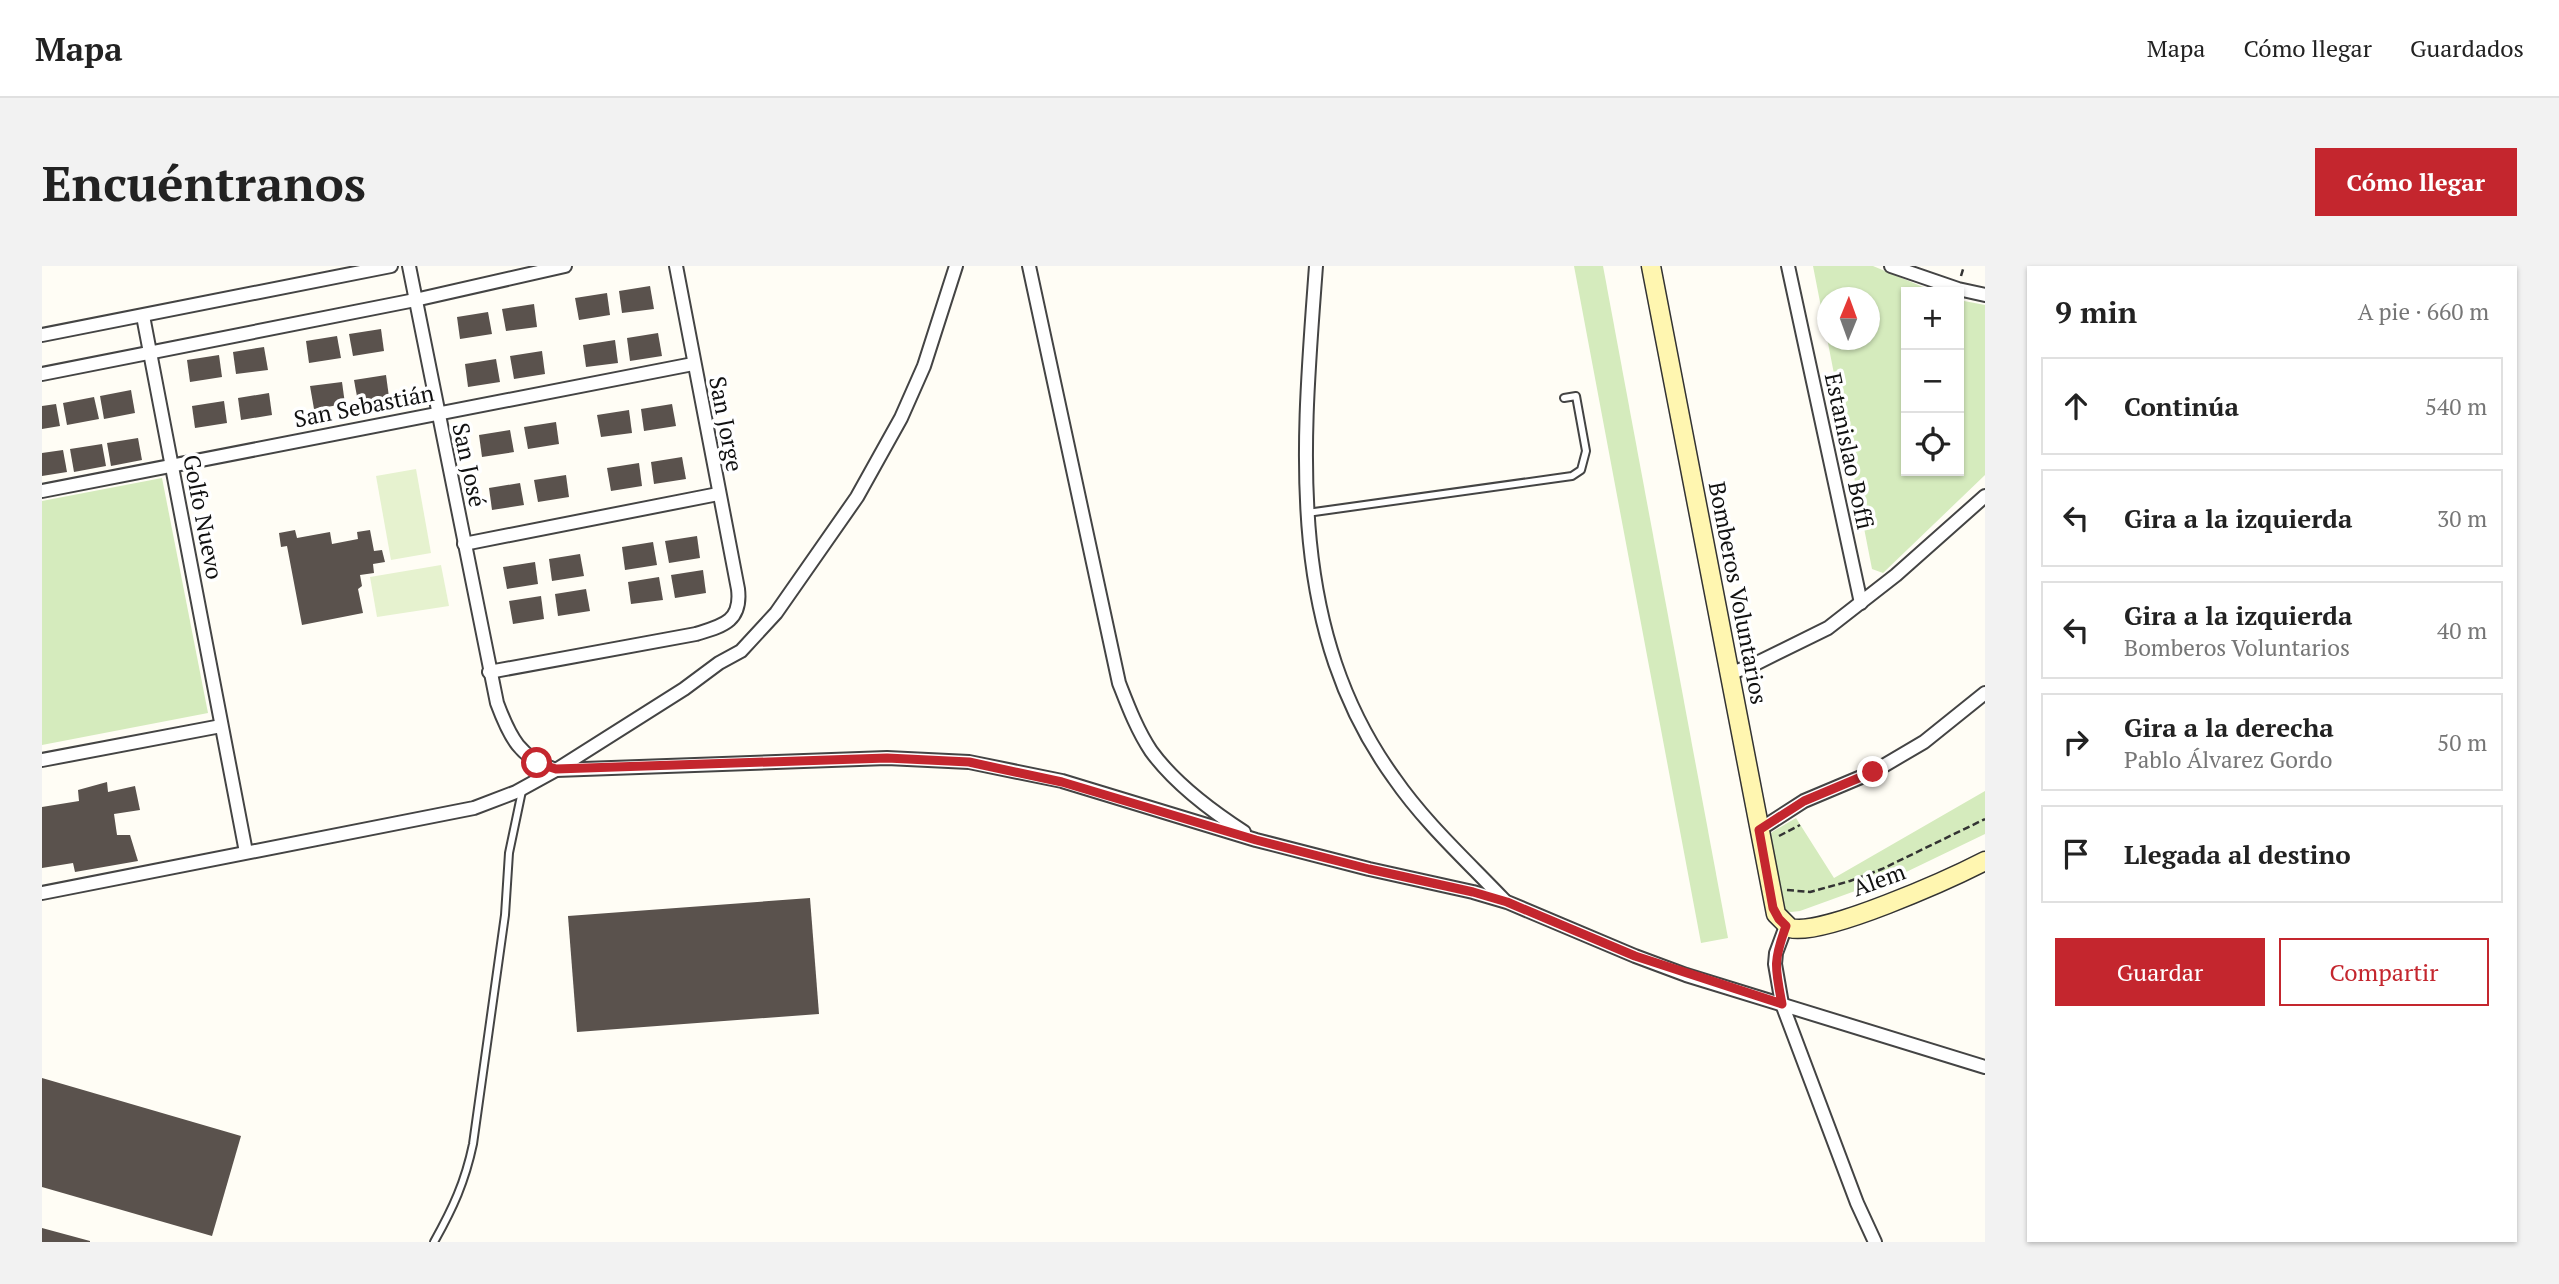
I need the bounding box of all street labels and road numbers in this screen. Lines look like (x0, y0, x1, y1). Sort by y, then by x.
street label: Estanislao Boffi (1818, 370, 1881, 532)
street label: San Jorge (702, 374, 751, 474)
street label: San Sebastián (291, 377, 437, 434)
street label: San José (445, 420, 494, 510)
street label: Golfo Nuevo (176, 452, 231, 582)
street label: Bomberos Voluntarios (1702, 479, 1775, 707)
street label: Alem (1848, 856, 1910, 903)

